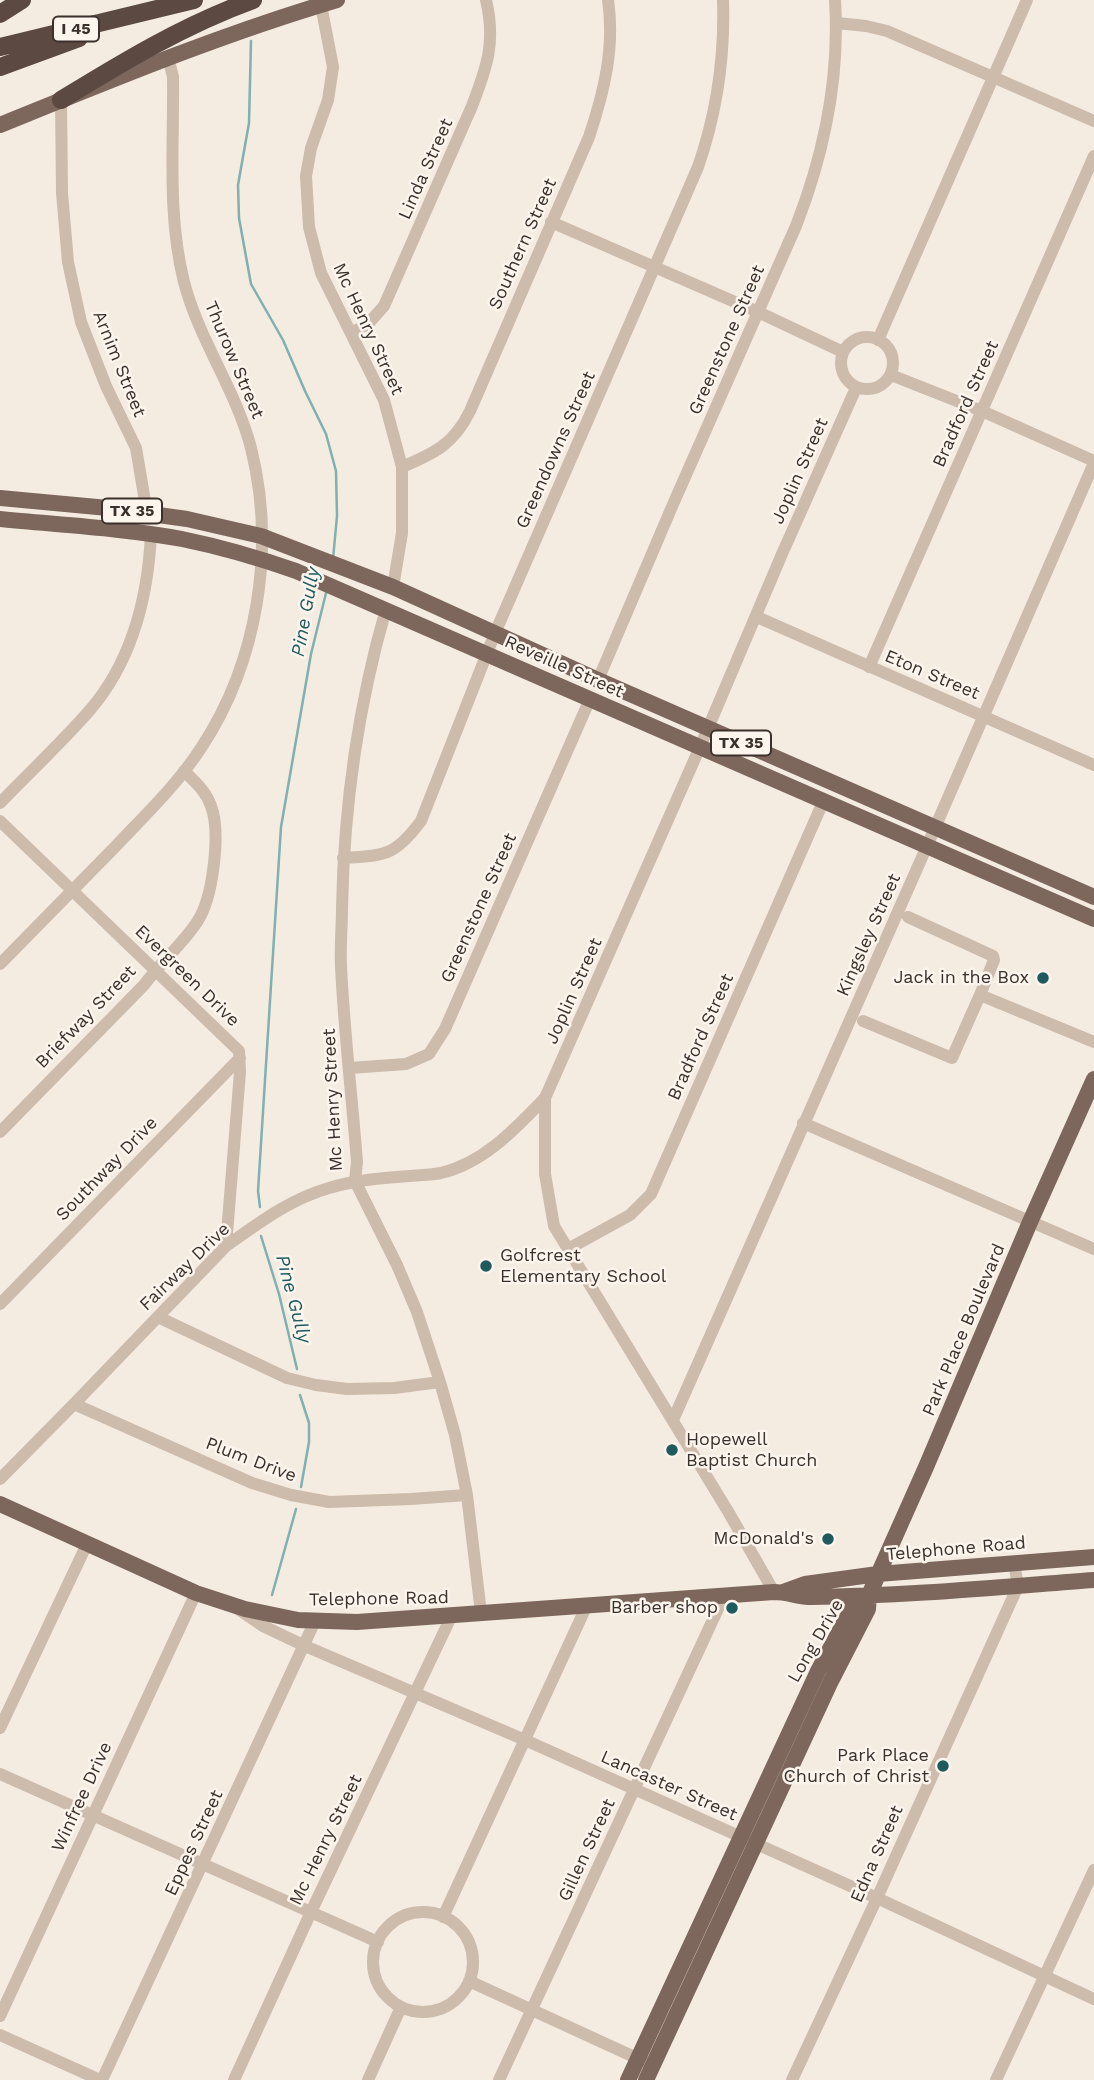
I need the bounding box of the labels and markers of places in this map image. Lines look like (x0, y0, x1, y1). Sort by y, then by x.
place label: Jack in the Box (893, 967, 1029, 989)
marker: Jack in the Box (1035, 970, 1051, 986)
place label: Golfcrest Elementary School (500, 1245, 666, 1288)
marker: Golfcrest Elementary School (478, 1258, 494, 1274)
place label: Hopewell Baptist Church (686, 1429, 817, 1472)
marker: Hopewell Baptist Church (664, 1442, 680, 1458)
place label: McDonald's (713, 1528, 814, 1550)
marker: McDonald's (820, 1531, 836, 1547)
place label: Barber shop (611, 1597, 718, 1619)
marker: Barber shop (724, 1600, 740, 1616)
place label: Park Place Church of Christ (783, 1745, 929, 1788)
marker: Park Place Church of Christ (935, 1758, 951, 1774)

